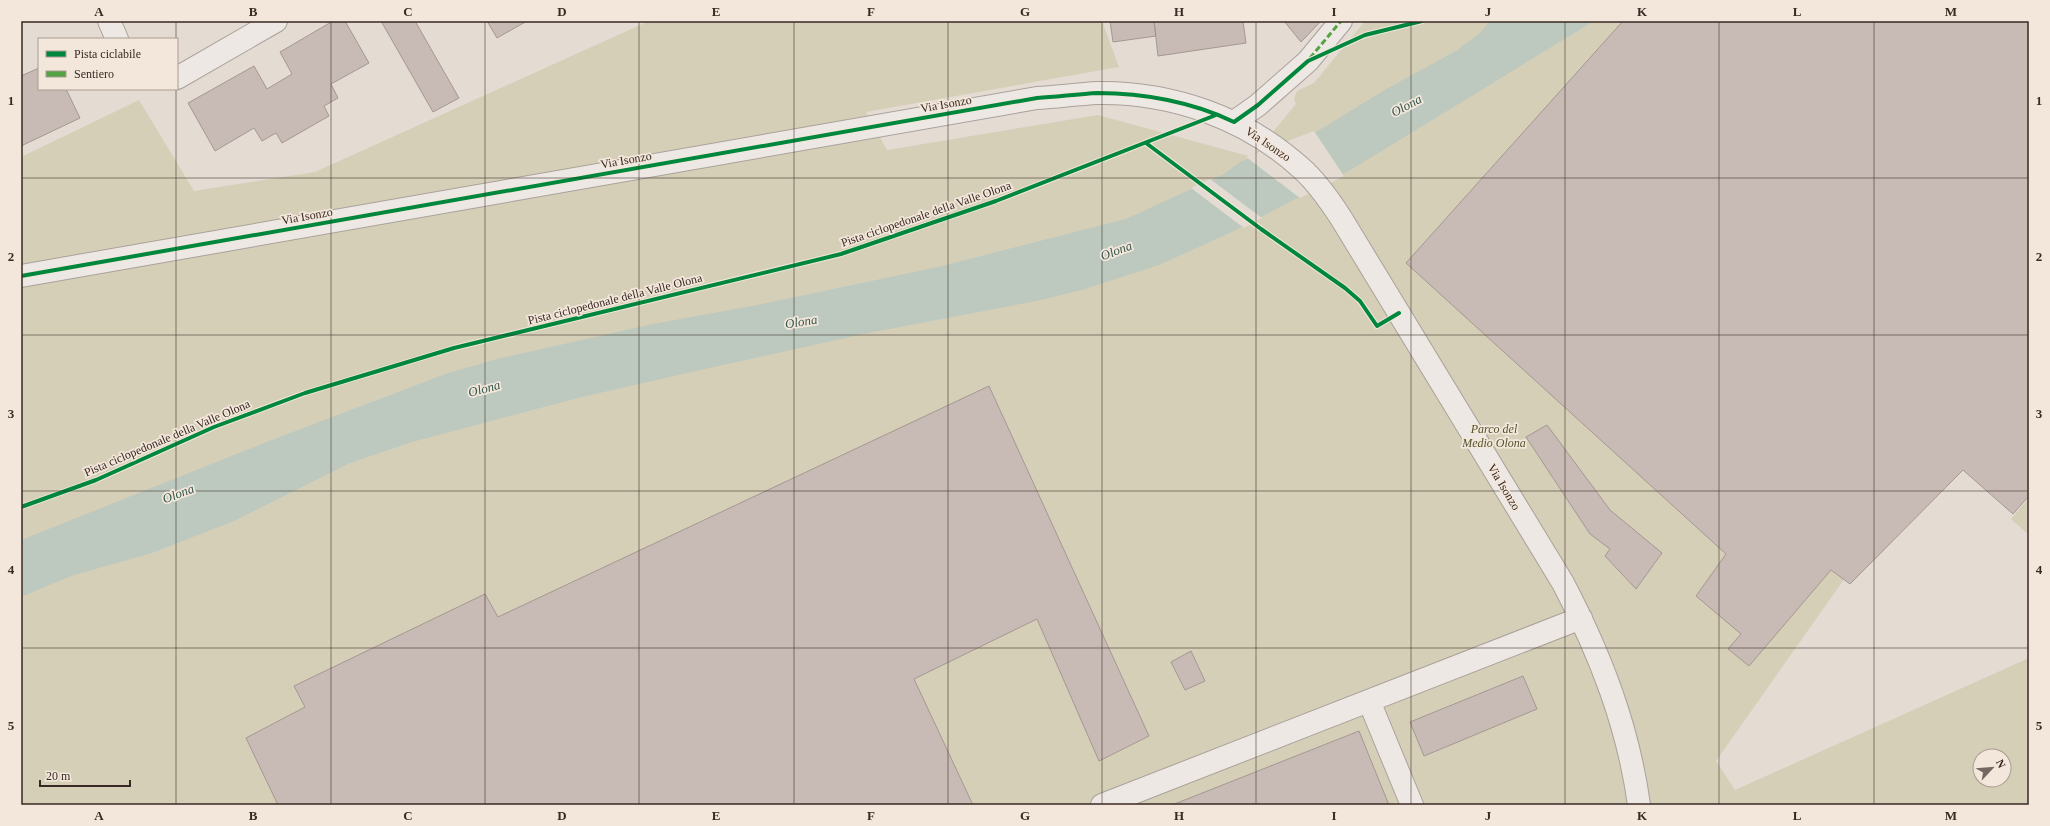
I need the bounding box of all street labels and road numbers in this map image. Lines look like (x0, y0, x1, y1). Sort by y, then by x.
street label: Via Isonzo (919, 93, 973, 115)
street label: Via Isonzo (1243, 124, 1293, 164)
street label: Via Isonzo (599, 149, 653, 171)
street label: Pista ciclopedonale della Valle Olona (839, 178, 1014, 250)
street label: Via Isonzo (280, 205, 334, 227)
street label: Pista ciclopedonale della Valle Olona (526, 270, 704, 327)
street label: Pista ciclopedonale della Valle Olona (82, 396, 253, 479)
street label: Via Isonzo (1485, 461, 1523, 513)

